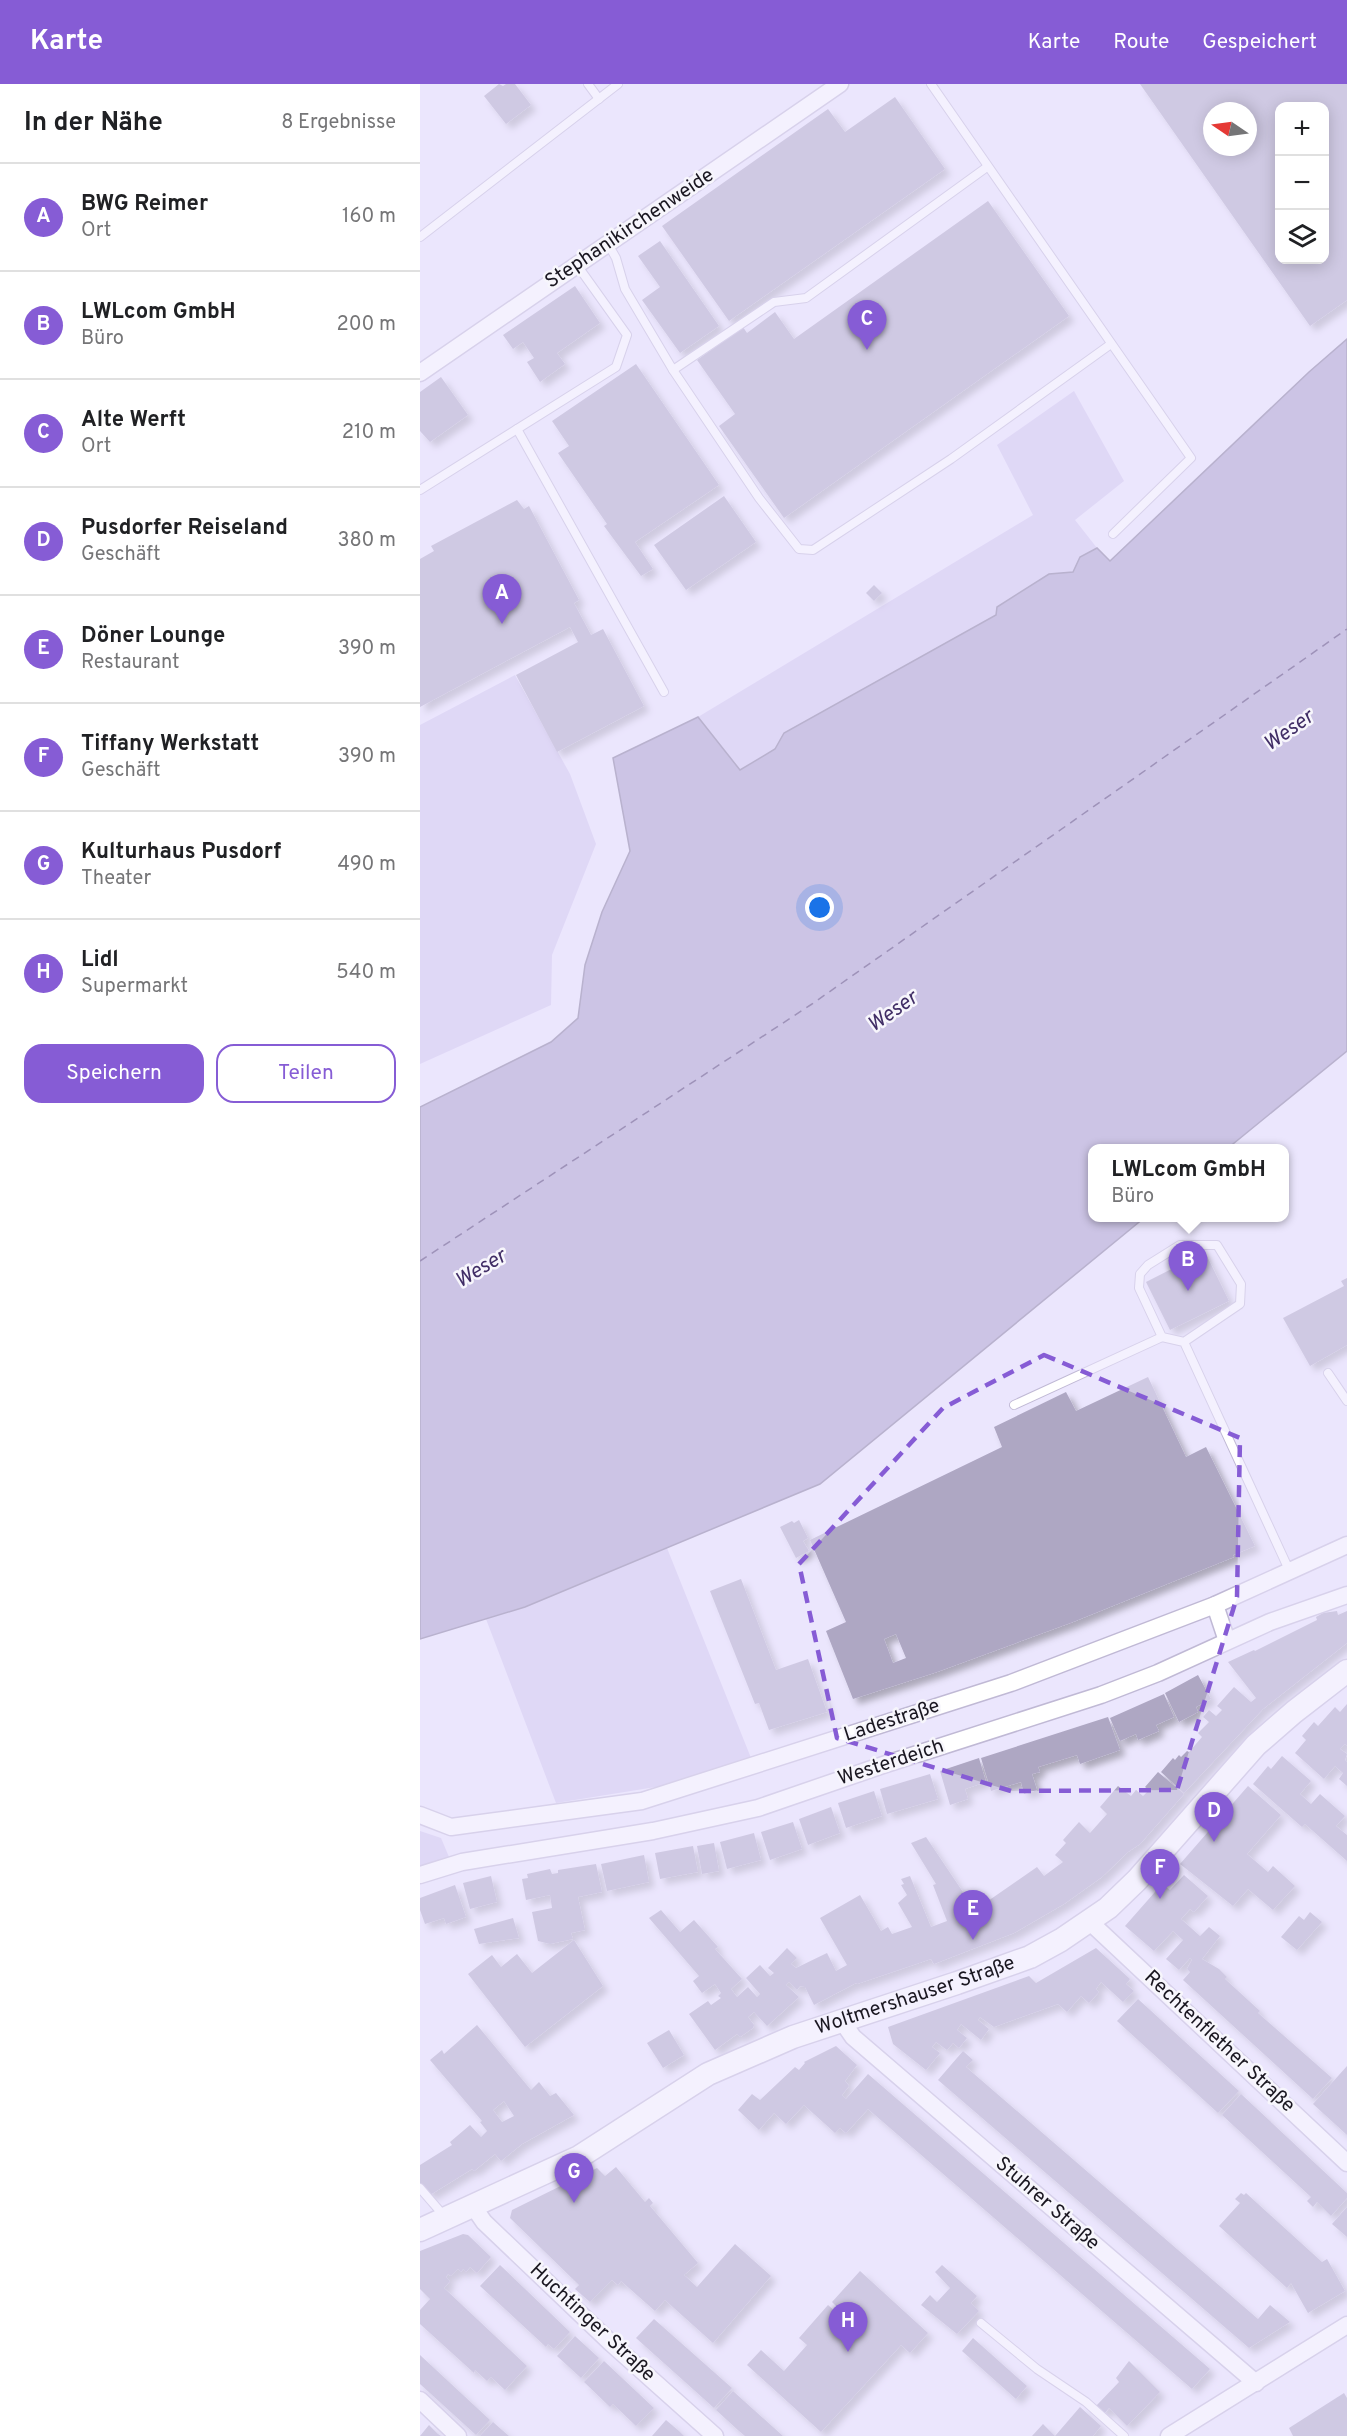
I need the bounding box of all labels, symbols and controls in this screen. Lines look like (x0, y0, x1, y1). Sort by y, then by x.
text: Karte (30, 24, 103, 60)
text: Karte (1028, 29, 1080, 56)
text: Route (1113, 29, 1169, 56)
text: Gespeichert (1202, 29, 1317, 56)
north arrow (1203, 102, 1257, 156)
map controls (1275, 102, 1329, 264)
button: + (1275, 102, 1329, 156)
text: In der Nähe (24, 107, 163, 140)
text: 8 Ergebnisse (281, 110, 396, 136)
button: − (1275, 156, 1329, 210)
street label: Stephanikirchenweide (540, 163, 720, 295)
text: BWG Reimer (81, 191, 208, 218)
text: A (36, 204, 51, 230)
text: 160 m (342, 204, 396, 230)
button: layers (1275, 210, 1329, 264)
text: Ort (81, 218, 111, 244)
text: LWLcom GmbH (81, 299, 236, 326)
pin: C (848, 300, 886, 350)
text: B (37, 312, 50, 338)
text: 200 m (337, 312, 396, 338)
text: Büro (81, 326, 124, 352)
text: Alte Werft (81, 407, 186, 434)
text: C (37, 420, 50, 446)
text: 210 m (342, 420, 396, 446)
text: Ort (81, 434, 111, 460)
text: Pusdorfer Reiseland (81, 515, 288, 542)
text: D (36, 528, 51, 554)
text: 380 m (337, 528, 396, 554)
text: Geschäft (81, 542, 161, 568)
pin: A (482, 574, 521, 624)
text: Döner Lounge (81, 623, 225, 650)
text: E (37, 636, 50, 662)
text: 390 m (338, 636, 396, 662)
text: Restaurant (81, 650, 180, 676)
water label: Weser (1259, 703, 1321, 758)
text: Tiffany Werkstatt (81, 731, 259, 758)
text: F (38, 744, 49, 770)
text: 390 m (338, 744, 396, 770)
text: Geschäft (81, 758, 161, 784)
text: Kulturhaus Pusdorf (81, 839, 281, 866)
text: G (37, 852, 50, 878)
text: 490 m (338, 852, 396, 878)
text: Theater (81, 866, 151, 892)
your location (805, 893, 834, 922)
text: Lidl (81, 947, 119, 974)
text: H (36, 960, 51, 986)
text: 540 m (336, 960, 396, 986)
text: Supermarkt (81, 974, 188, 1000)
water label: Weser (863, 984, 925, 1039)
button: Speichern (24, 1044, 204, 1103)
button: Teilen (216, 1044, 396, 1103)
popup (1088, 1144, 1289, 1222)
text: LWLcom GmbH (1111, 1157, 1266, 1184)
text: Büro (1111, 1184, 1154, 1210)
water label: Weser (450, 1242, 513, 1295)
pin: B (1168, 1242, 1208, 1291)
street label: Ladestraße (841, 1693, 943, 1749)
street label: Westerdeich (835, 1734, 947, 1792)
pin: D (1194, 1792, 1234, 1842)
pin: F (1140, 1850, 1180, 1899)
pin: E (954, 1890, 992, 1940)
street label: Woltmershauser Straße (812, 1950, 1019, 2042)
street label: Rechtenflether Straße (1138, 1965, 1300, 2119)
street label: Stuhrer Straße (989, 2151, 1105, 2257)
pin: G (554, 2154, 594, 2203)
street label: Huchtinger Straße (524, 2258, 660, 2388)
pin: H (828, 2302, 868, 2352)

